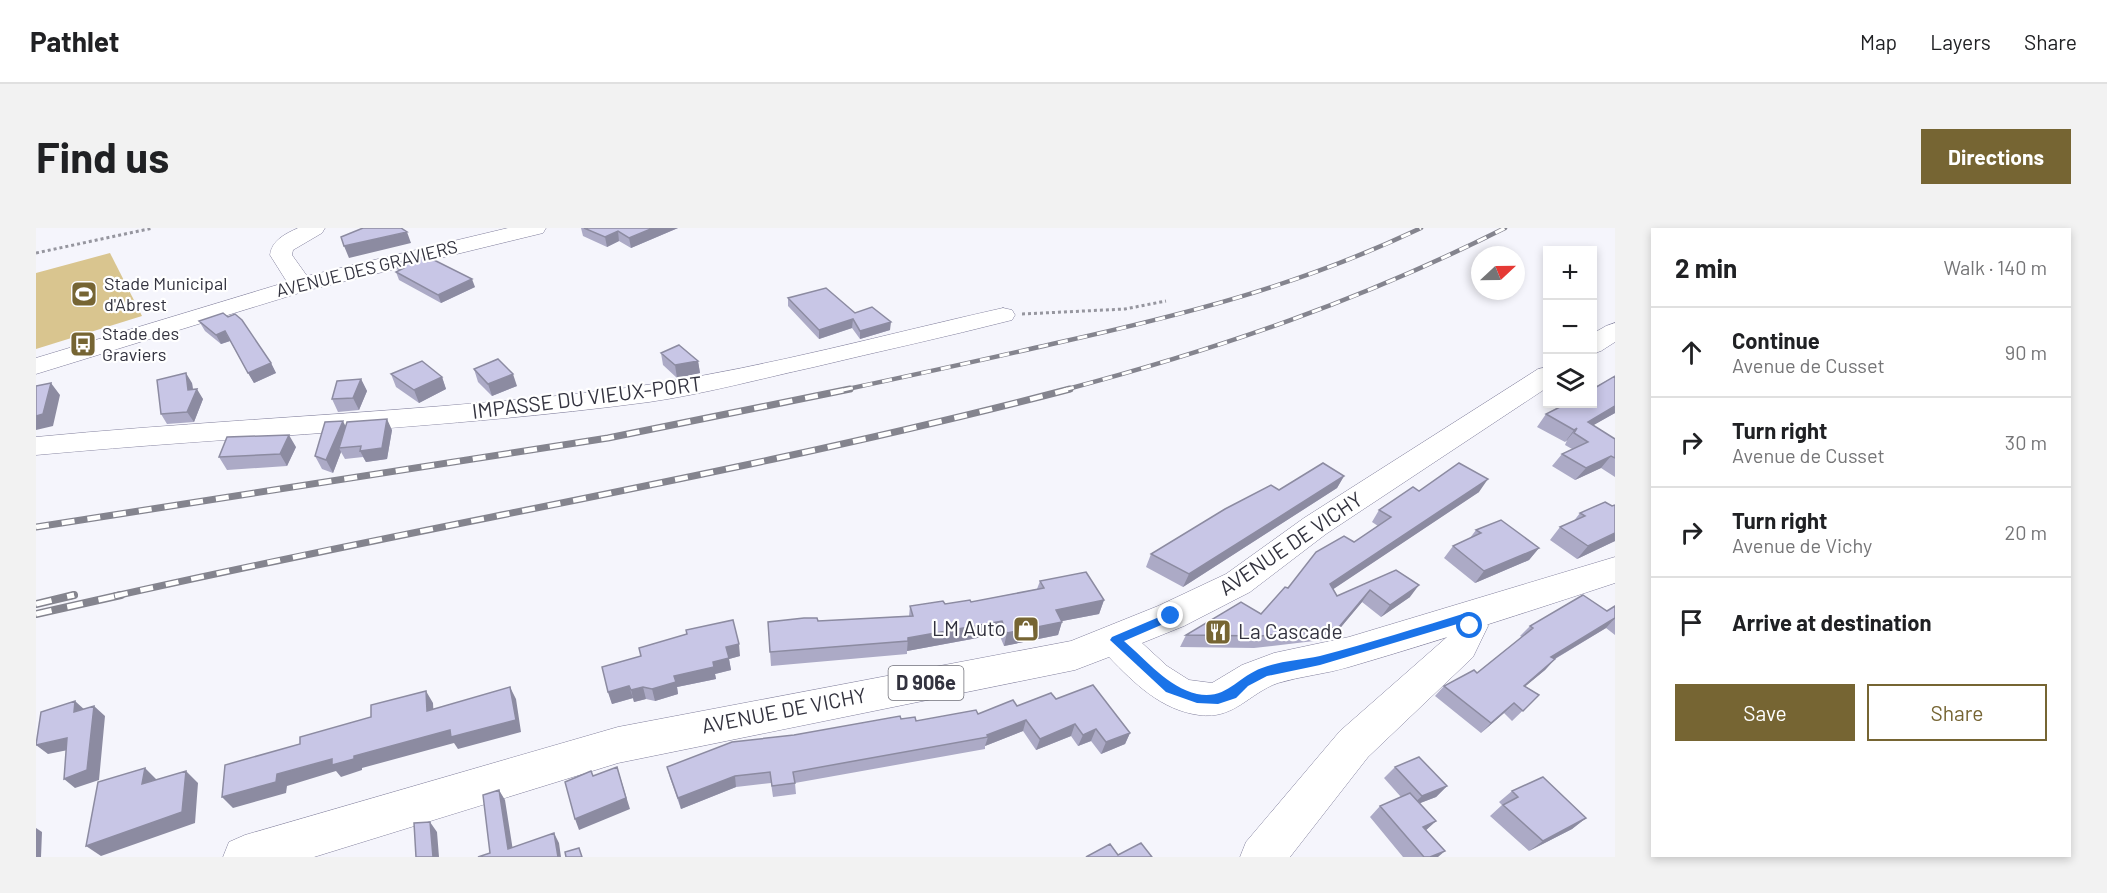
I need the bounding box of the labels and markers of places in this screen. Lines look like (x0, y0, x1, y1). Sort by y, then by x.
place label: Stade Municipal d'Abrest (104, 272, 227, 315)
sports icon: Stade Municipal d'Abrest (69, 279, 99, 309)
place label: Stade des Graviers (102, 322, 179, 365)
bus stop icon: Stade des Graviers (68, 329, 98, 359)
shop icon: LM Auto (1011, 614, 1041, 644)
place label: LM Auto (932, 615, 1006, 640)
restaurant icon: La Cascade (1203, 617, 1233, 647)
place label: La Cascade (1238, 618, 1343, 643)

